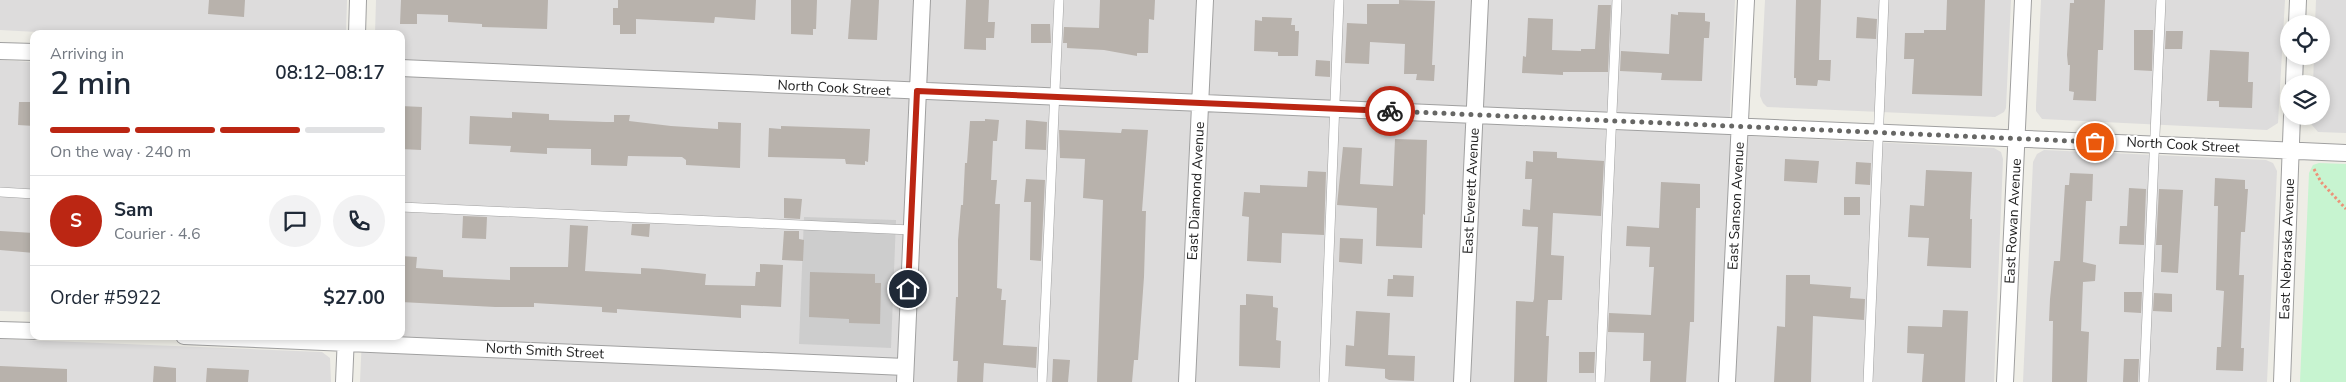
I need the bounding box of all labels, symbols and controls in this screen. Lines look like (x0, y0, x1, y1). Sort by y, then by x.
map controls (2280, 15, 2330, 125)
button: locate (2280, 15, 2330, 65)
text: Arriving in (50, 43, 124, 65)
text: 08:12–08:17 (275, 60, 385, 86)
text: 2 min (50, 62, 132, 105)
button: layers (2280, 75, 2330, 125)
street label: North Cook Street (777, 76, 891, 100)
courier (1365, 86, 1415, 136)
icon: bike (1376, 97, 1404, 125)
street label: East Diamond Avenue (1183, 121, 1209, 261)
pin (2074, 121, 2116, 163)
street label: East Everett Avenue (1458, 127, 1484, 255)
icon: bag (2081, 128, 2109, 156)
street label: North Cook Street (2126, 133, 2240, 157)
text: On the way · 240 m (50, 141, 191, 163)
street label: East Sanson Avenue (1723, 141, 1749, 271)
street label: East Rowan Avenue (2000, 158, 2026, 284)
street label: East Nebraska Avenue (2275, 178, 2299, 320)
button: chat (269, 195, 321, 247)
button: phone (333, 195, 385, 247)
text: Sam (114, 197, 153, 223)
text: S (70, 208, 82, 234)
text: Courier · 4.6 (114, 223, 200, 245)
pin (887, 268, 929, 310)
icon: home (894, 275, 922, 303)
text: Order #5922 (50, 285, 161, 311)
text: $27.00 (323, 285, 385, 311)
street label: North Smith Street (485, 338, 605, 364)

